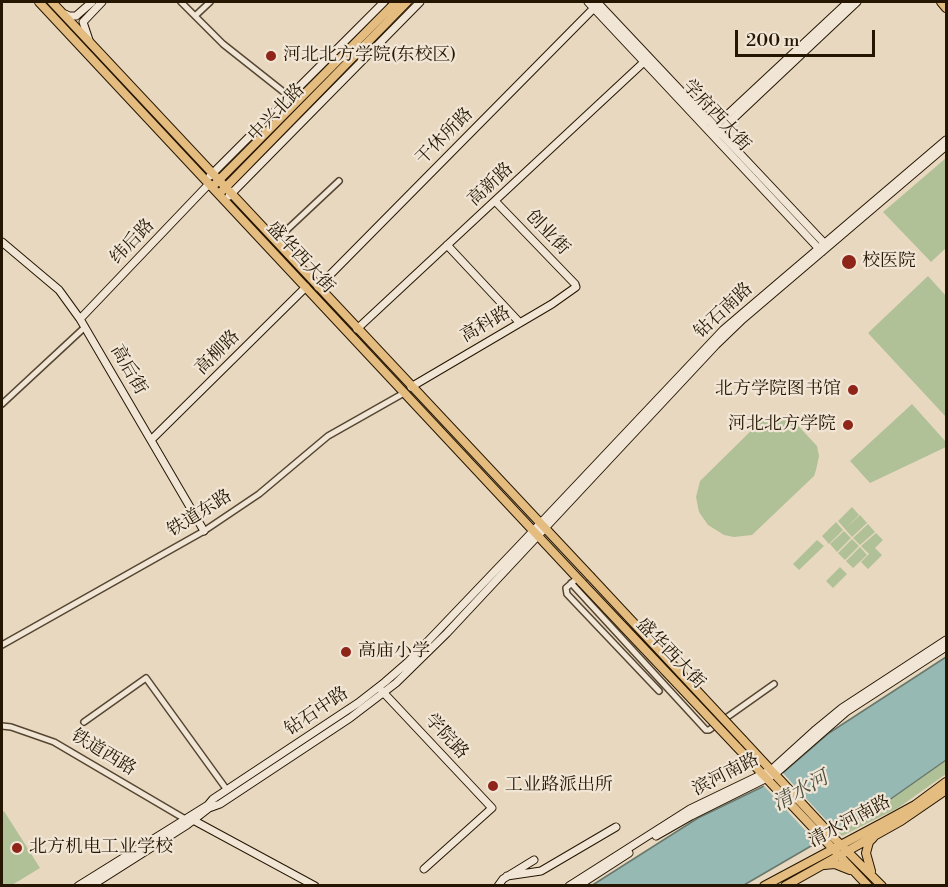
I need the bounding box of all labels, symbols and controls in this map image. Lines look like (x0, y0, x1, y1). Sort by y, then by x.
scale bar (738, 18, 878, 56)
text: 200 m (746, 29, 800, 52)
place label: 河北北方学院(东校区) (283, 45, 456, 67)
marker: 河北北方学院(东校区) (264, 49, 278, 63)
street label: 学府西大街 (677, 76, 755, 156)
street label: 中兴北路 (244, 80, 310, 146)
street label: 干休所路 (412, 104, 478, 170)
street label: 高新路 (464, 159, 518, 211)
street label: 创业街 (520, 206, 574, 260)
street label: 纬后路 (106, 215, 160, 269)
street label: 盛华西大街 (261, 218, 339, 298)
place label: 校医院 (862, 251, 916, 273)
marker: 校医院 (840, 253, 858, 271)
street label: 钻石南路 (690, 279, 758, 343)
street label: 高科路 (457, 302, 515, 348)
street label: 高柳路 (191, 326, 245, 380)
street label: 高后街 (105, 341, 151, 399)
place label: 北方学院图书馆 (715, 379, 841, 401)
marker: 北方学院图书馆 (846, 383, 860, 397)
place label: 河北北方学院 (728, 414, 836, 436)
marker: 河北北方学院 (841, 418, 855, 432)
street label: 铁道东路 (164, 486, 236, 542)
street label: 盛华西大街 (631, 614, 709, 694)
place label: 高庙小学 (358, 641, 430, 663)
marker: 高庙小学 (339, 645, 353, 659)
street label: 钻石中路 (281, 683, 353, 741)
street label: 学院路 (420, 710, 472, 764)
street label: 铁道西路 (67, 725, 139, 781)
street label: 滨河南路 (689, 749, 763, 801)
water label: 清水河 (769, 767, 833, 817)
place label: 工业路派出所 (505, 775, 613, 797)
marker: 工业路派出所 (486, 779, 500, 793)
street label: 清水河南路 (805, 791, 895, 853)
place label: 北方机电工业学校 (29, 837, 173, 859)
marker: 北方机电工业学校 (10, 841, 24, 855)

